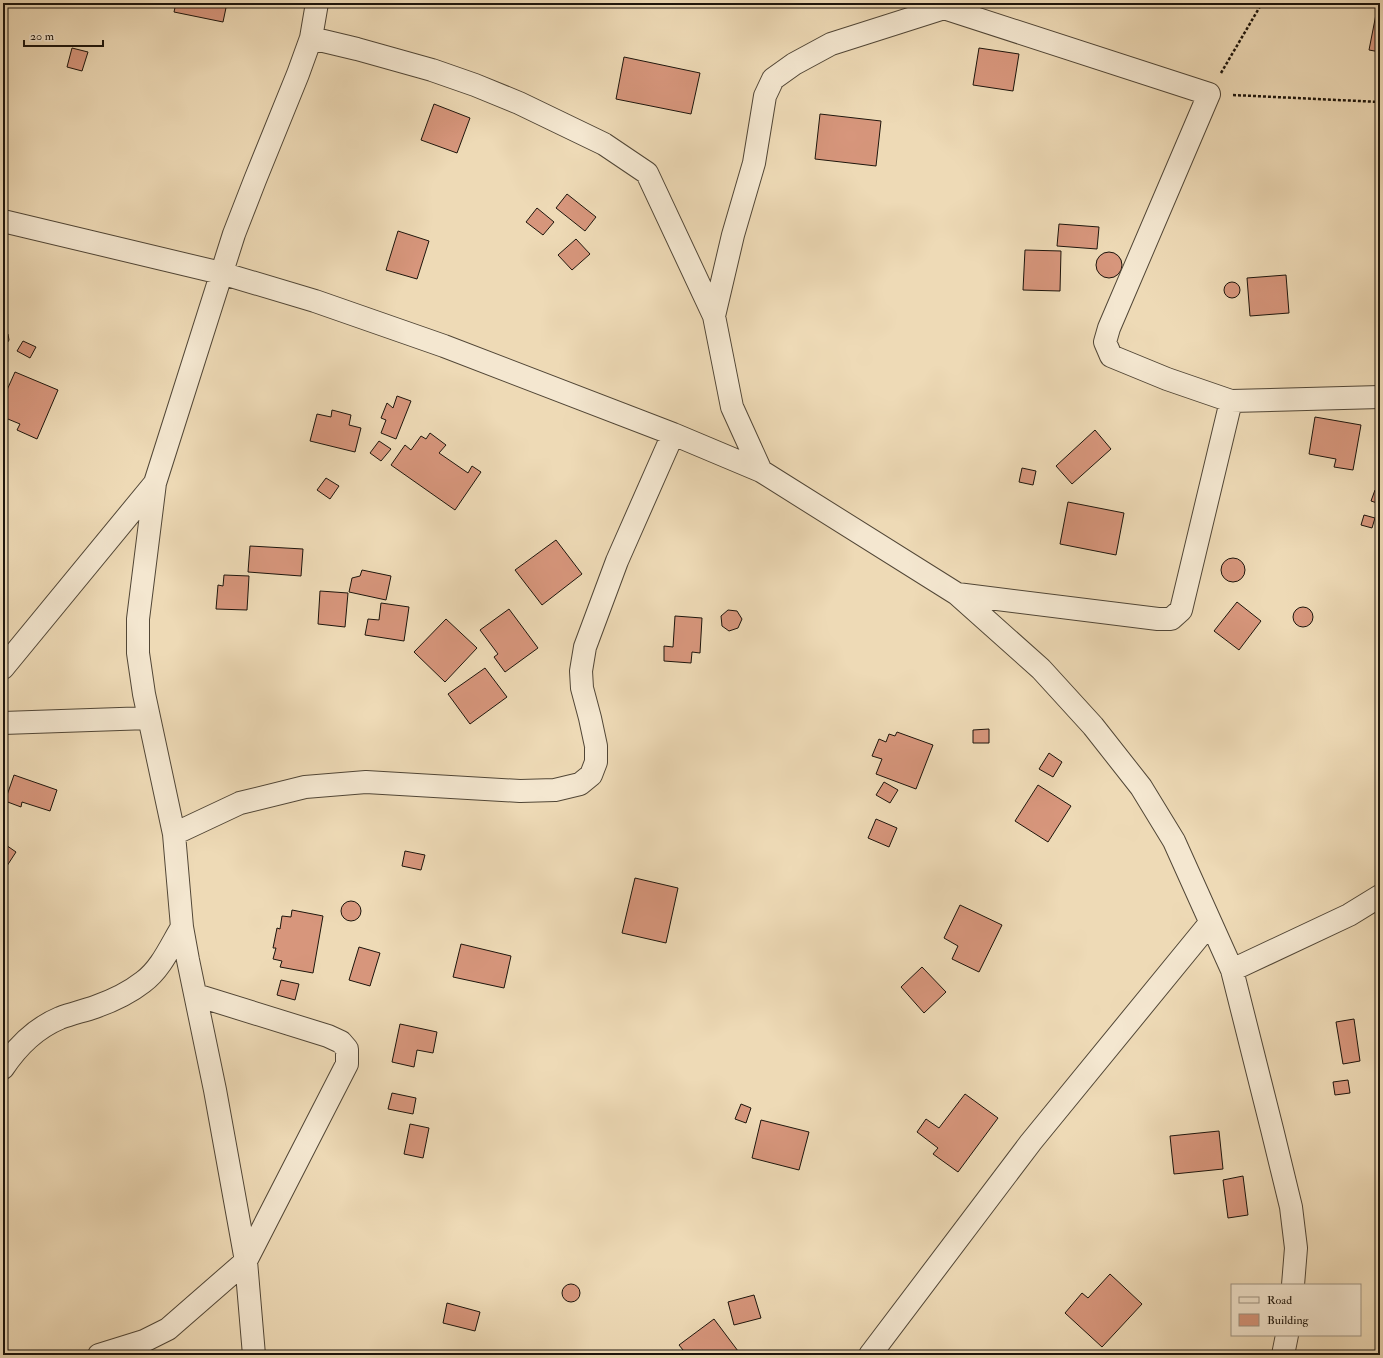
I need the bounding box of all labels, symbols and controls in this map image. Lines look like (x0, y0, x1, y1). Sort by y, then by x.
scale bar (24, 22, 103, 48)
text: 20 m (30, 29, 55, 44)
legend (1231, 1284, 1361, 1336)
text: Road (1267, 1293, 1292, 1308)
text: Building (1267, 1313, 1310, 1328)

